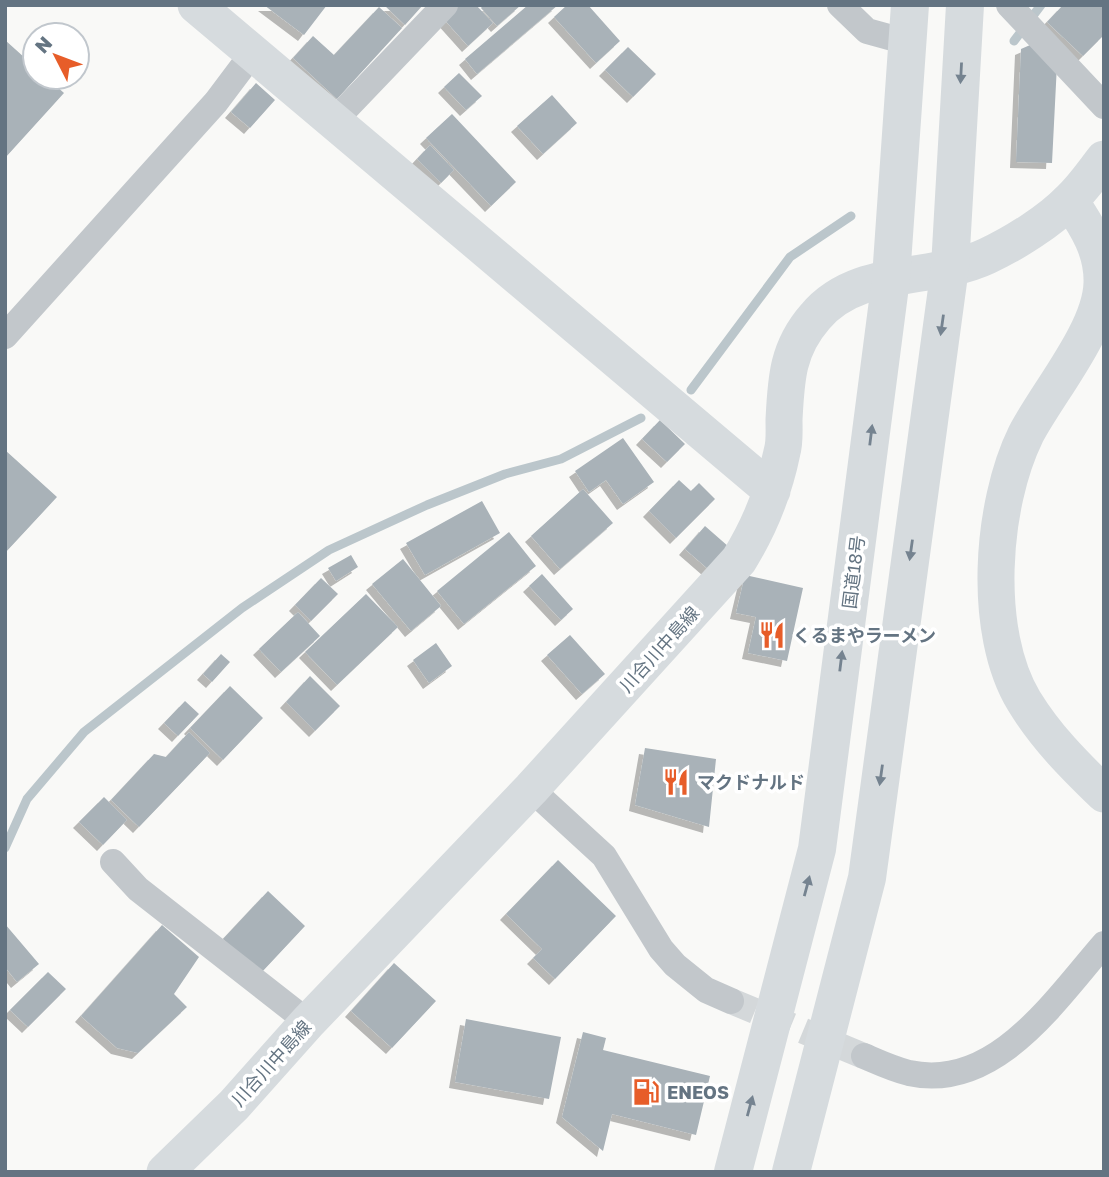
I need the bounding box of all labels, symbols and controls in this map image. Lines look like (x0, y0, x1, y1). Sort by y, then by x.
north arrow (21, 21, 91, 91)
text: N (30, 31, 56, 57)
one-way arrow (955, 63, 966, 85)
one-way arrow (937, 314, 948, 336)
one-way arrow (865, 424, 876, 446)
street label: 国道18号 (838, 534, 868, 610)
one-way arrow (906, 539, 917, 561)
street label: 川合川中島線 (615, 602, 703, 696)
restaurant icon: くるまやラーメン (757, 620, 787, 650)
place label: くるまやラーメン (793, 624, 936, 646)
one-way arrow (836, 650, 847, 672)
one-way arrow (875, 765, 886, 787)
restaurant icon: マクドナルド (661, 767, 691, 797)
place label: マクドナルド (697, 771, 805, 793)
one-way arrow (803, 875, 813, 896)
street label: 川合川中島線 (227, 1016, 315, 1110)
fuel station icon: ENEOS (631, 1077, 661, 1107)
place label: ENEOS (667, 1081, 729, 1103)
one-way arrow (745, 1095, 756, 1117)

